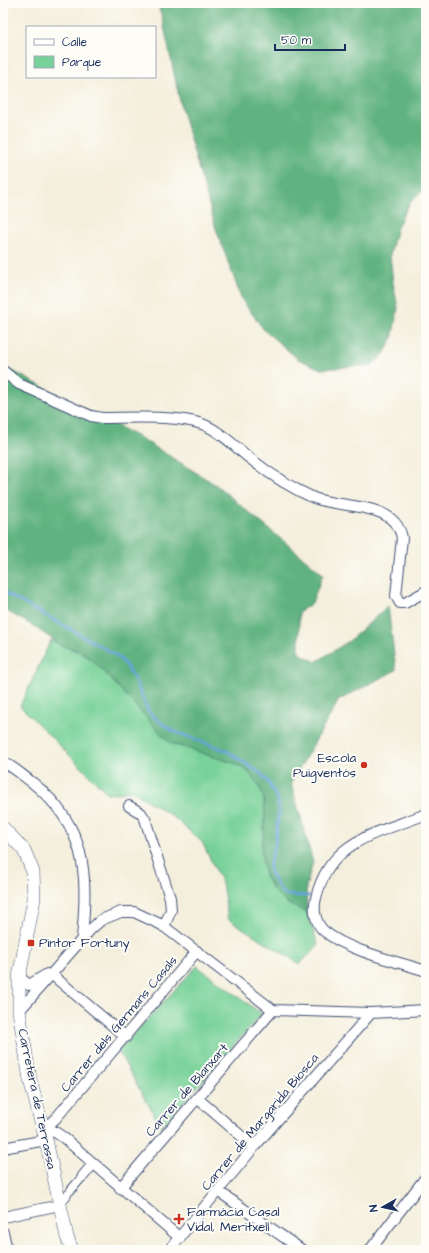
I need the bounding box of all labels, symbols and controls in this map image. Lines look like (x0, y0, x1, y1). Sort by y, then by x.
legend (26, 26, 156, 78)
scale bar (275, 26, 345, 52)
text: 50 m (281, 32, 312, 49)
text: Calle (62, 34, 87, 51)
text: Parque (62, 54, 102, 71)
place label: Escola Puigventós (293, 749, 356, 783)
marker: Escola Puigventós (359, 760, 369, 770)
place label: Pintor Fortuny (39, 934, 130, 953)
marker: Pintor Fortuny (26, 938, 36, 948)
street label: Carrer dels Germans Casals (57, 952, 182, 1096)
street label: Carretera de Terrassa (13, 1027, 61, 1171)
street label: Carrer de Blanxart (141, 1039, 233, 1140)
street label: Carrer de Margarida Biosca (197, 1049, 324, 1195)
north arrow (363, 1187, 403, 1227)
place label: Farmàcia Casal Vidal, Meritxell (187, 1203, 280, 1236)
text: N (366, 1204, 382, 1213)
marker: Farmàcia Casal Vidal, Meritxell (174, 1214, 184, 1224)

